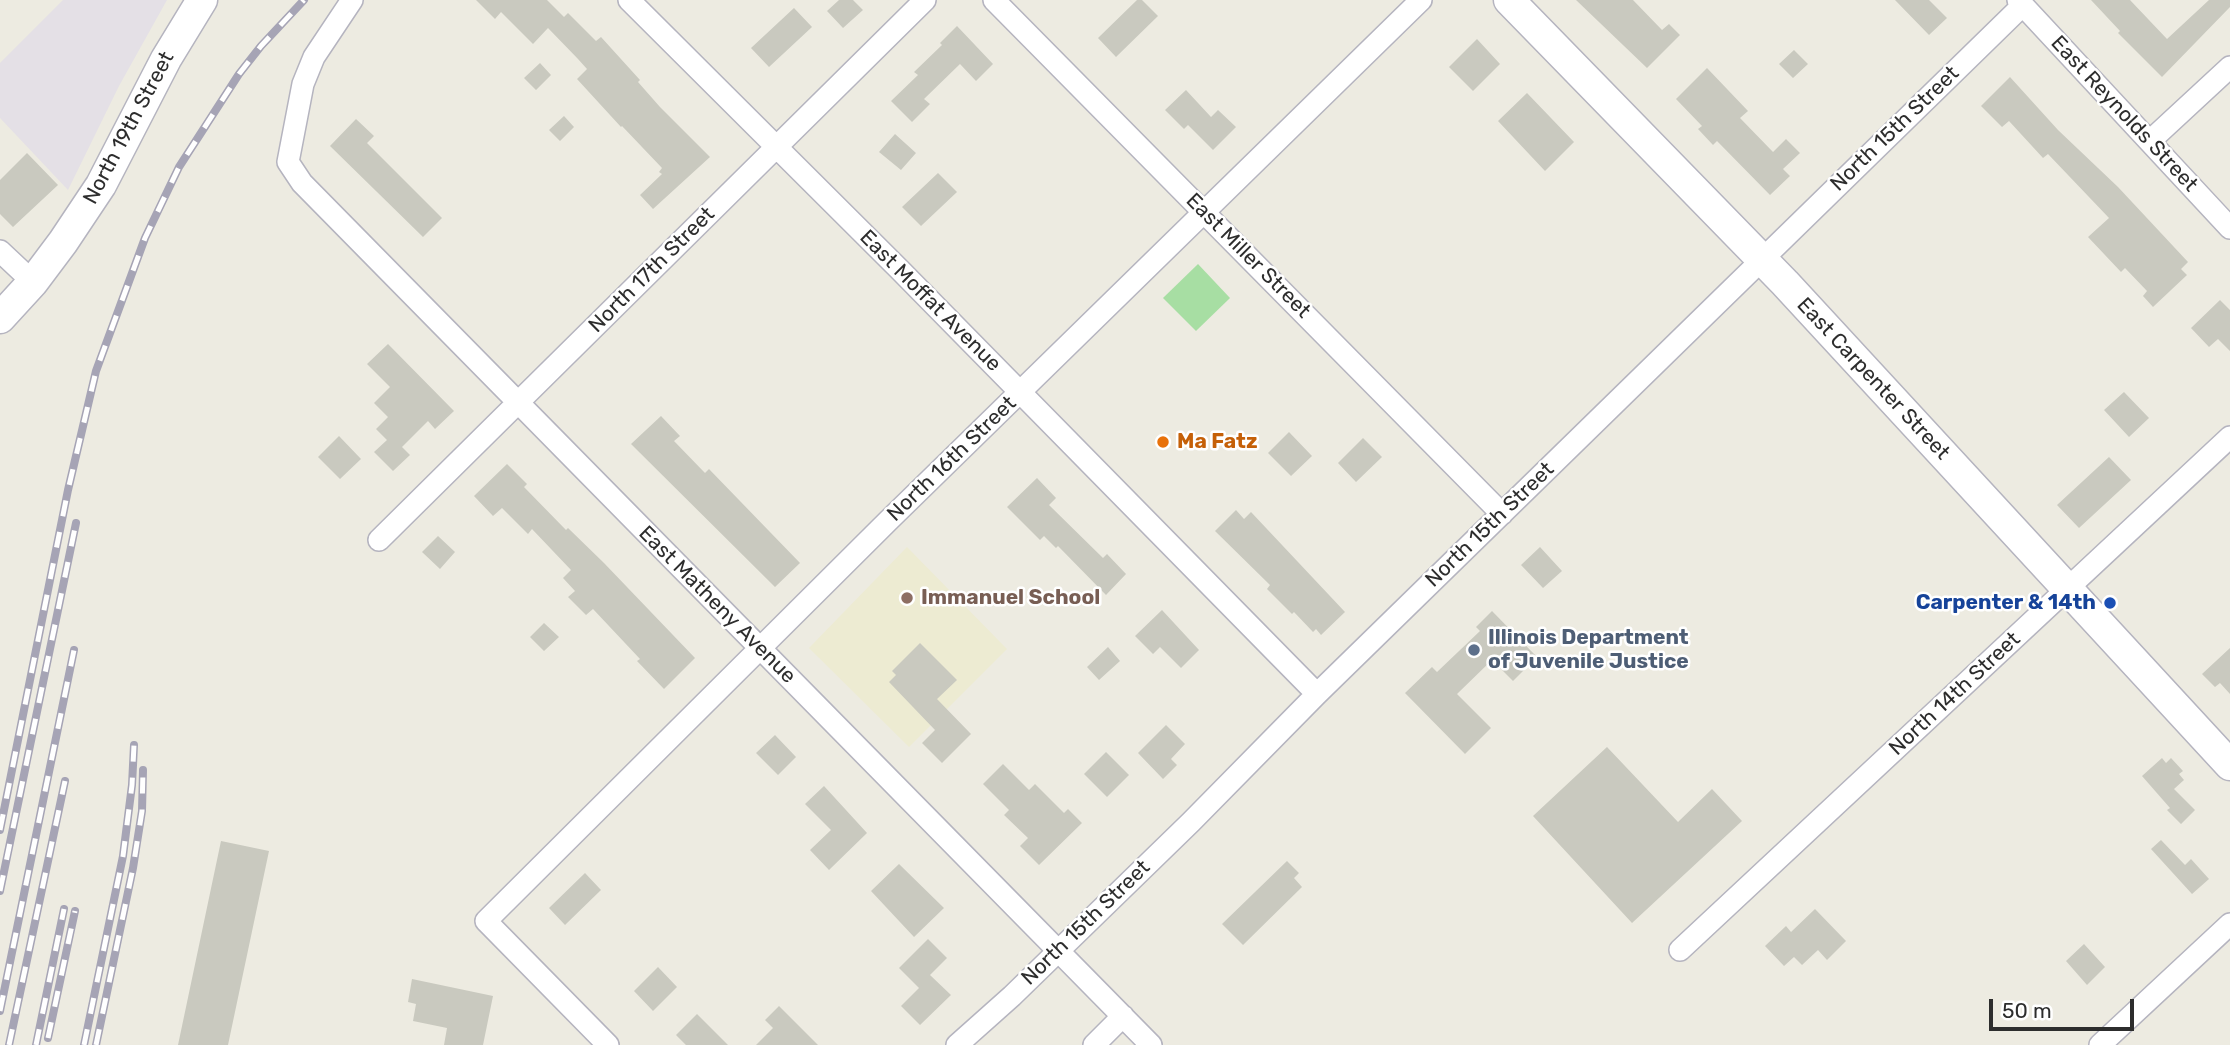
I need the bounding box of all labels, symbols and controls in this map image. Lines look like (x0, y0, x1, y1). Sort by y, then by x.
street label: East Reynolds Street (2045, 31, 2203, 197)
street label: North 19th Street (78, 47, 180, 209)
street label: North 15th Street (1825, 61, 1965, 197)
street label: East Miller Street (1180, 188, 1316, 324)
street label: North 17th Street (584, 202, 720, 338)
street label: East Moffat Avenue (854, 225, 1006, 377)
street label: East Carpenter Street (1791, 293, 1955, 465)
street label: North 16th Street (882, 391, 1022, 527)
place label: Ma Fatz (1177, 429, 1258, 455)
marker: Ma Fatz (1155, 434, 1171, 450)
street label: North 15th Street (1420, 457, 1560, 593)
street label: East Matheny Avenue (633, 521, 801, 689)
place label: Immanuel School (921, 585, 1100, 611)
marker: Immanuel School (899, 590, 915, 606)
place label: Carpenter & 14th (1916, 590, 2096, 616)
marker: Carpenter & 14th (2102, 595, 2118, 611)
place label: Illinois Department of Juvenile Justice (1488, 625, 1689, 675)
street label: North 14th Street (1884, 627, 2026, 761)
marker: Illinois Department of Juvenile Justice (1466, 642, 1482, 658)
street label: North 15th Street (1016, 855, 1156, 991)
scale bar (1992, 986, 2137, 1030)
text: 50 m (2002, 998, 2052, 1023)

